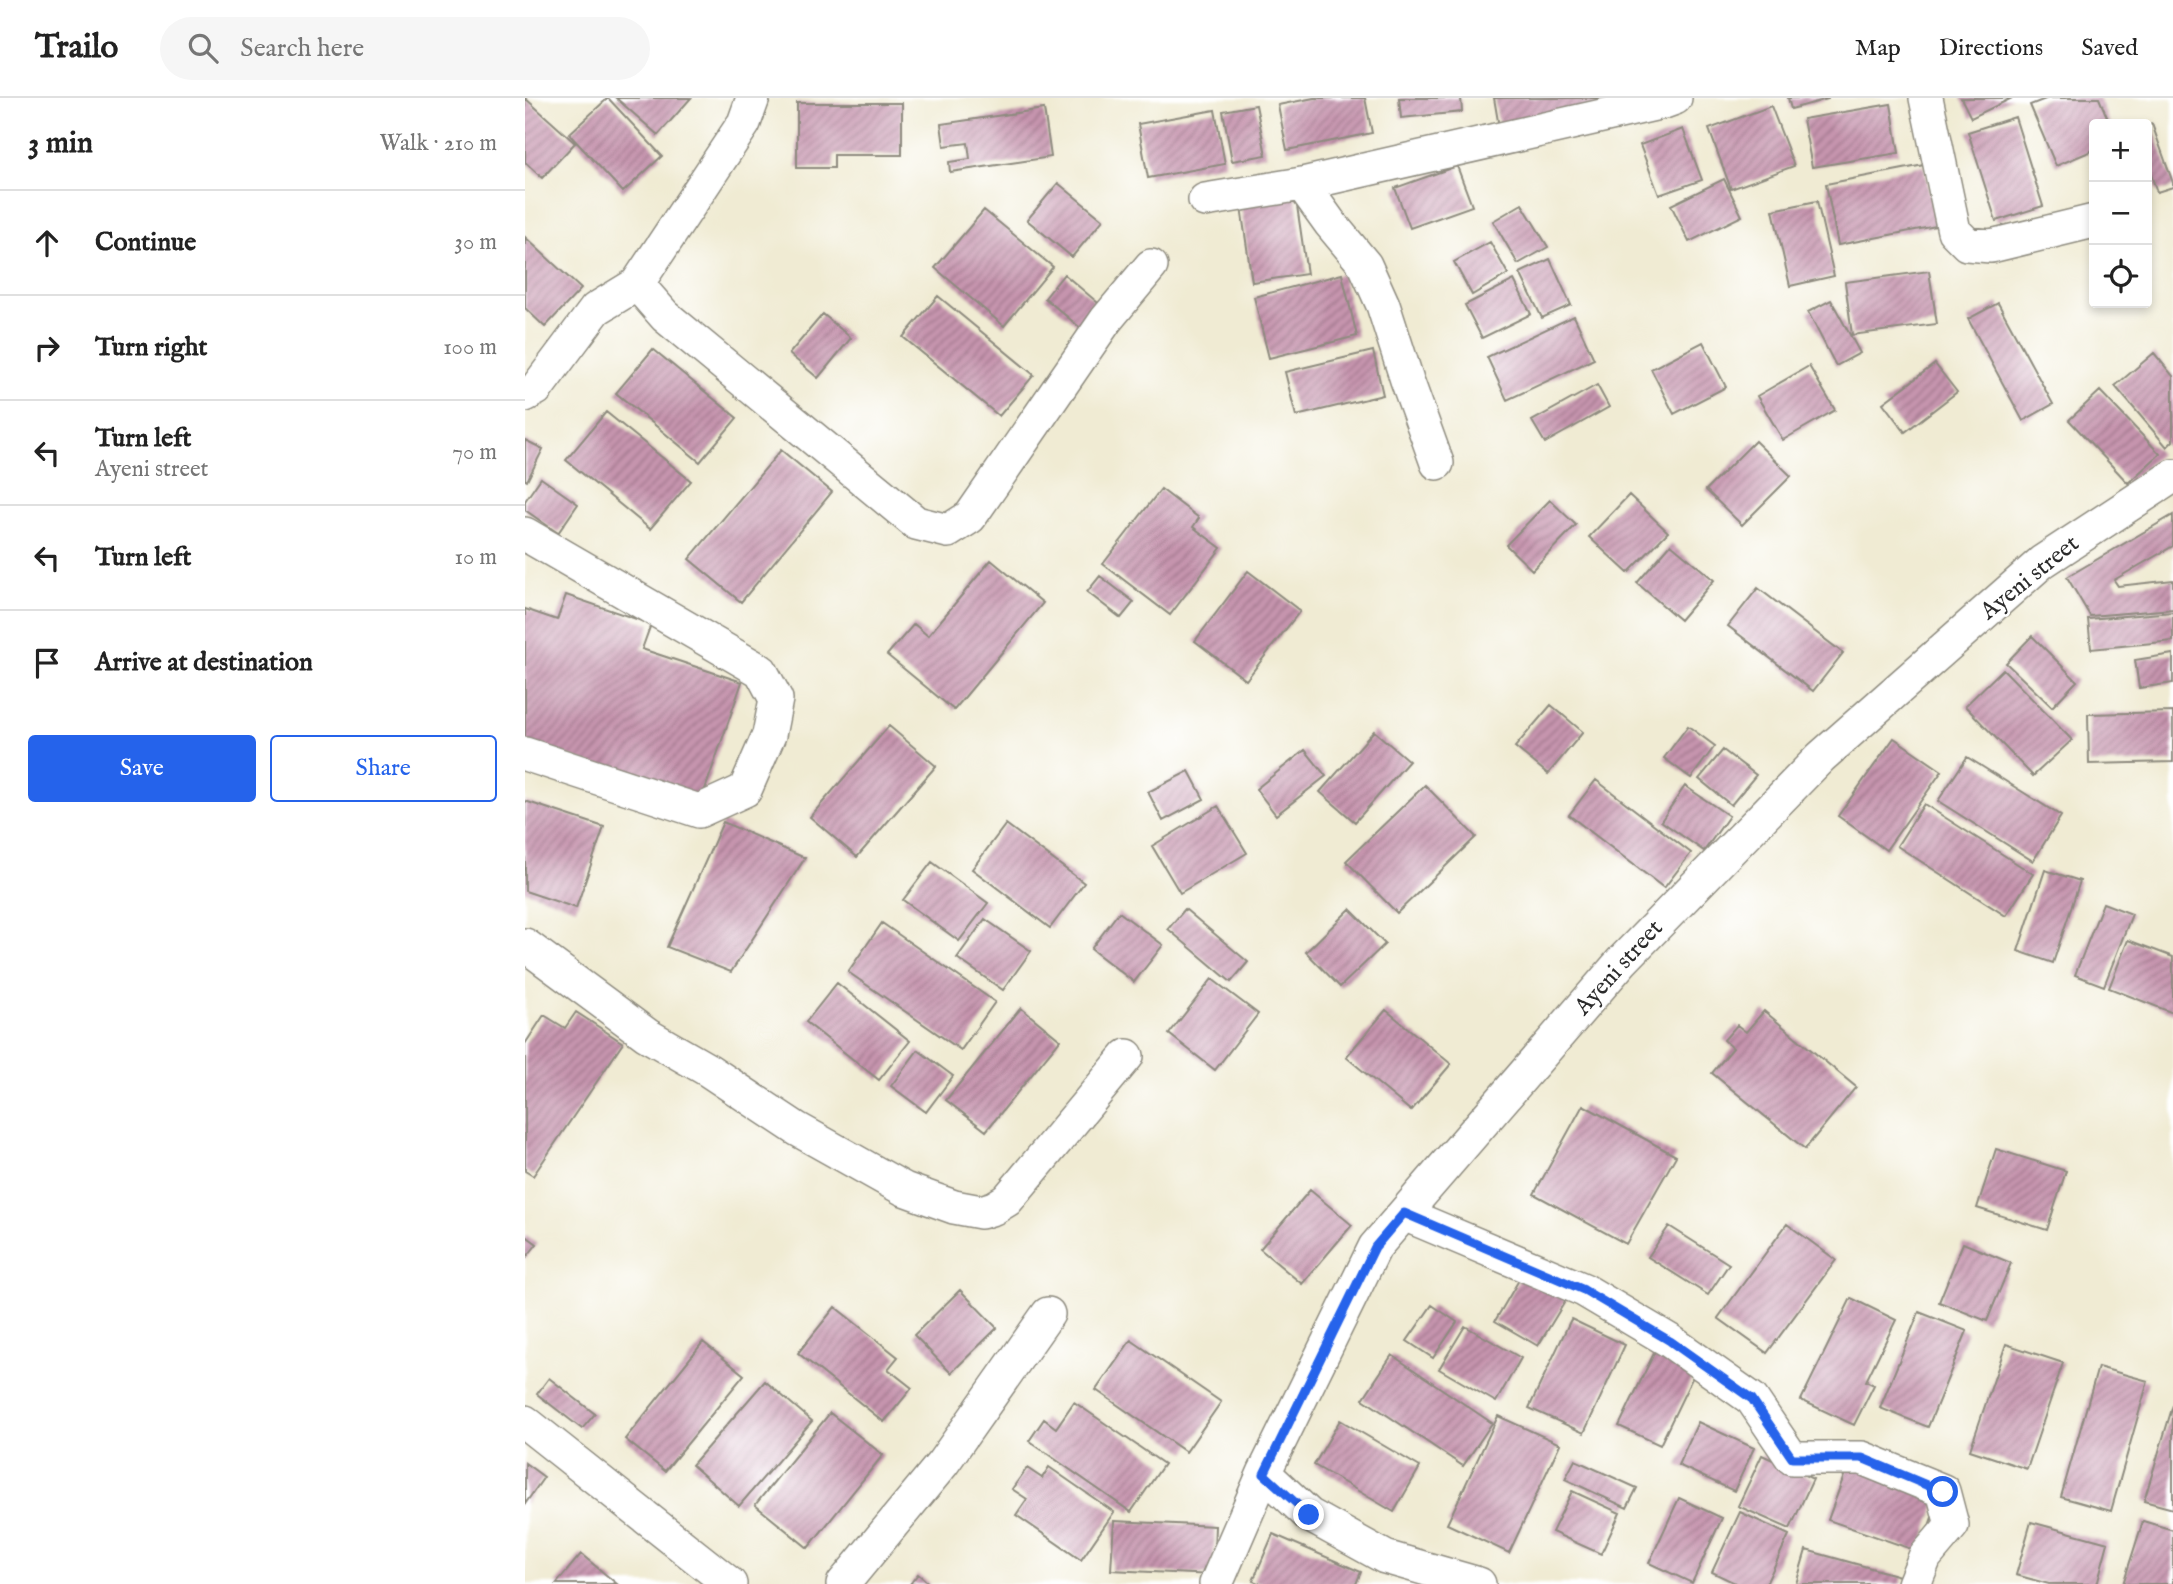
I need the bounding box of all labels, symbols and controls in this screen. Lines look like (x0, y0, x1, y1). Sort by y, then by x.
search box (160, 17, 650, 80)
text: Trailo (35, 27, 118, 69)
icon: search (184, 29, 222, 67)
text: Search here (240, 32, 364, 65)
text: Map (1855, 33, 1901, 64)
text: Directions (1939, 33, 2043, 64)
text: Saved (2081, 33, 2138, 64)
map controls (2089, 119, 2152, 308)
button: + (2089, 119, 2152, 182)
text: 3 min (28, 125, 93, 163)
text: Walk · 210 m (380, 129, 497, 158)
button: − (2089, 182, 2152, 245)
icon: ahead (28, 224, 66, 262)
text: Continue (95, 226, 196, 259)
text: 30 m (454, 228, 497, 257)
button: locate (2089, 245, 2152, 308)
icon: right (28, 329, 66, 367)
text: Turn right (95, 331, 208, 364)
text: 100 m (443, 333, 497, 362)
text: Turn left (95, 422, 192, 455)
icon: left (28, 434, 66, 472)
text: 70 m (452, 438, 497, 467)
text: Ayeni street (95, 455, 208, 484)
street label: Ayeni street (1973, 529, 2086, 628)
icon: left (28, 539, 66, 577)
text: Turn left (95, 541, 192, 574)
text: 10 m (454, 543, 497, 572)
icon: arrive (28, 644, 66, 682)
text: Arrive at destination (95, 646, 313, 679)
button: Save (28, 735, 256, 802)
button: Share (270, 735, 497, 802)
street label: Ayeni street (1567, 914, 1670, 1023)
route start (1927, 1476, 1958, 1507)
route end (1293, 1499, 1324, 1530)

